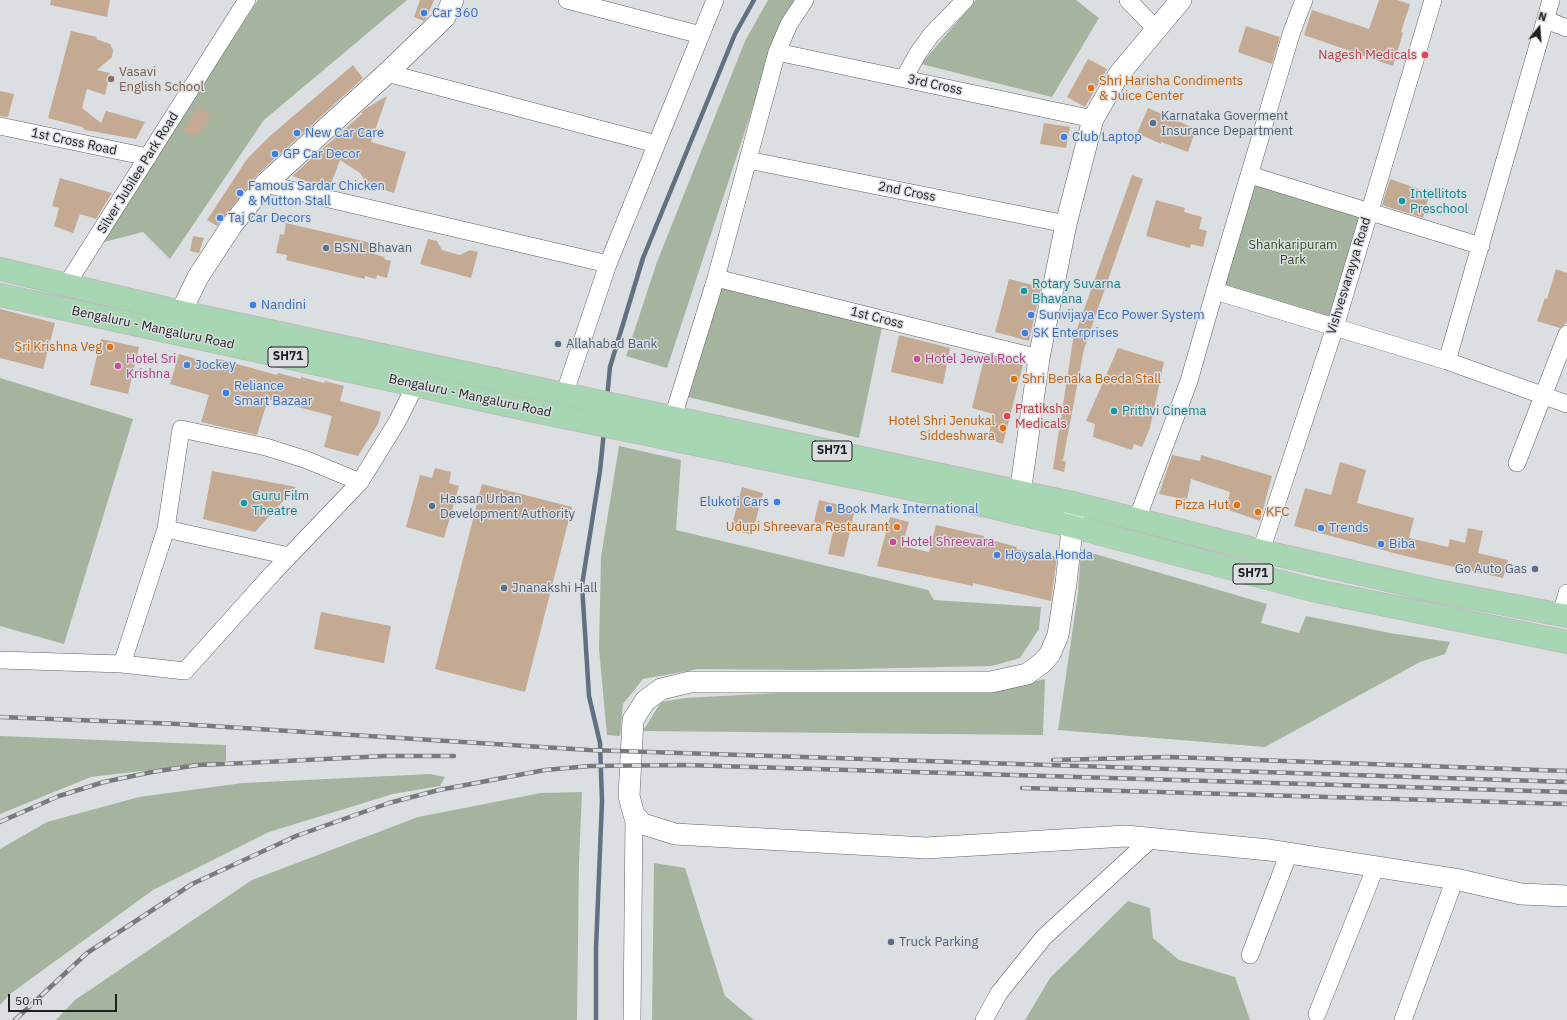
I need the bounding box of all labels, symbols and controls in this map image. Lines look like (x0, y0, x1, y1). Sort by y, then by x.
place label: Car 360 (432, 5, 478, 21)
marker: Car 360 (419, 8, 429, 18)
north arrow (1519, 8, 1559, 48)
text: N (1537, 9, 1548, 24)
place label: Nagesh Medicals (1318, 47, 1417, 63)
marker: Nagesh Medicals (1420, 50, 1430, 60)
place label: Vasavi English School (119, 64, 204, 95)
street label: 3rd Cross (906, 72, 964, 98)
place label: Shri Harisha Condiments & Juice Center (1099, 73, 1243, 104)
marker: Vasavi English School (106, 74, 116, 84)
marker: Shri Harisha Condiments & Juice Center (1086, 83, 1096, 93)
place label: Karnataka Goverment Insurance Department (1161, 108, 1293, 139)
street label: Silver Jubilee Park Road (94, 109, 182, 237)
marker: Karnataka Goverment Insurance Department (1148, 118, 1158, 128)
street label: 1st Cross Road (30, 125, 118, 159)
place label: New Car Care (305, 125, 384, 141)
marker: New Car Care (292, 128, 302, 138)
place label: Club Laptop (1072, 129, 1142, 145)
marker: Club Laptop (1059, 132, 1069, 142)
place label: GP Car Decor (283, 146, 360, 162)
marker: GP Car Decor (270, 149, 280, 159)
place label: Famous Sardar Chicken & Mutton Stall (248, 178, 385, 209)
street label: 2nd Cross (877, 179, 937, 205)
place label: Intellitots Preschool (1410, 186, 1468, 217)
marker: Famous Sardar Chicken & Mutton Stall (235, 188, 245, 198)
marker: Intellitots Preschool (1397, 196, 1407, 206)
place label: Taj Car Decors (228, 210, 311, 226)
marker: Taj Car Decors (215, 213, 225, 223)
street label: Vishvesvarayya Road (1324, 215, 1374, 337)
park label: Shankaripuram Park (1249, 237, 1337, 268)
place label: BSNL Bhavan (334, 240, 412, 256)
marker: BSNL Bhavan (321, 243, 331, 253)
place label: Rotary Suvarna Bhavana (1032, 276, 1121, 307)
marker: Rotary Suvarna Bhavana (1019, 286, 1029, 296)
place label: Nandini (261, 297, 306, 313)
marker: Nandini (248, 300, 258, 310)
street label: Bengaluru - Mangaluru Road (70, 303, 236, 353)
street label: 1st Cross (849, 304, 905, 332)
place label: Sunvijaya Eco Power System (1039, 307, 1205, 323)
marker: Sunvijaya Eco Power System (1026, 310, 1036, 320)
place label: SK Enterprises (1033, 325, 1119, 341)
marker: SK Enterprises (1020, 328, 1030, 338)
place label: Allahabad Bank (566, 336, 657, 352)
place label: Sri Krishna Veg (15, 339, 102, 355)
marker: Allahabad Bank (553, 339, 563, 349)
marker: Sri Krishna Veg (105, 342, 115, 352)
road number: SH71 (268, 347, 308, 367)
place label: Hotel Sri Krishna (126, 351, 176, 382)
place label: Hotel Jewel Rock (925, 351, 1026, 367)
marker: Hotel Jewel Rock (912, 354, 922, 364)
place label: Jockey (195, 357, 236, 373)
marker: Jockey (182, 360, 192, 370)
marker: Hotel Sri Krishna (113, 361, 123, 371)
street label: Bengaluru - Mangaluru Road (387, 371, 553, 421)
place label: Shri Benaka Beeda Stall (1022, 371, 1161, 387)
marker: Shri Benaka Beeda Stall (1009, 374, 1019, 384)
place label: Reliance Smart Bazaar (234, 378, 312, 409)
marker: Reliance Smart Bazaar (221, 388, 231, 398)
place label: Pratiksha Medicals (1015, 401, 1070, 432)
place label: Prithvi Cinema (1122, 403, 1206, 419)
marker: Prithvi Cinema (1109, 406, 1119, 416)
marker: Pratiksha Medicals (1002, 411, 1012, 421)
place label: Hotel Shri Jenukal Siddeshwara (888, 413, 995, 444)
marker: Hotel Shri Jenukal Siddeshwara (998, 423, 1008, 433)
road number: SH71 (812, 441, 852, 461)
place label: Guru Film Theatre (252, 488, 309, 519)
place label: Hassan Urban Development Authority (440, 491, 575, 522)
place label: Elukoti Cars (700, 494, 769, 510)
marker: Elukoti Cars (772, 497, 782, 507)
place label: Pizza Hut (1175, 497, 1229, 513)
marker: Guru Film Theatre (239, 498, 249, 508)
marker: Pizza Hut (1232, 500, 1242, 510)
marker: Hassan Urban Development Authority (427, 501, 437, 511)
place label: Book Mark International (837, 501, 978, 517)
marker: Book Mark International (824, 504, 834, 514)
place label: KFC (1266, 504, 1289, 520)
marker: KFC (1253, 507, 1263, 517)
place label: Udupi Shreevara Restaurant (726, 519, 889, 535)
place label: Trends (1329, 520, 1369, 536)
marker: Udupi Shreevara Restaurant (892, 522, 902, 532)
marker: Trends (1316, 523, 1326, 533)
place label: Hotel Shreevara (901, 534, 994, 550)
place label: Biba (1389, 536, 1415, 552)
marker: Hotel Shreevara (888, 537, 898, 547)
marker: Biba (1376, 539, 1386, 549)
place label: Hoysala Honda (1005, 547, 1093, 563)
marker: Hoysala Honda (992, 550, 1002, 560)
place label: Go Auto Gas (1455, 561, 1527, 577)
road number: SH71 (1233, 564, 1273, 584)
marker: Go Auto Gas (1530, 564, 1540, 574)
place label: Jnanakshi Hall (512, 580, 597, 596)
marker: Jnanakshi Hall (499, 583, 509, 593)
place label: Truck Parking (899, 934, 978, 950)
marker: Truck Parking (886, 937, 896, 947)
scale bar (10, 986, 119, 1012)
text: 50 m (15, 993, 43, 1008)

